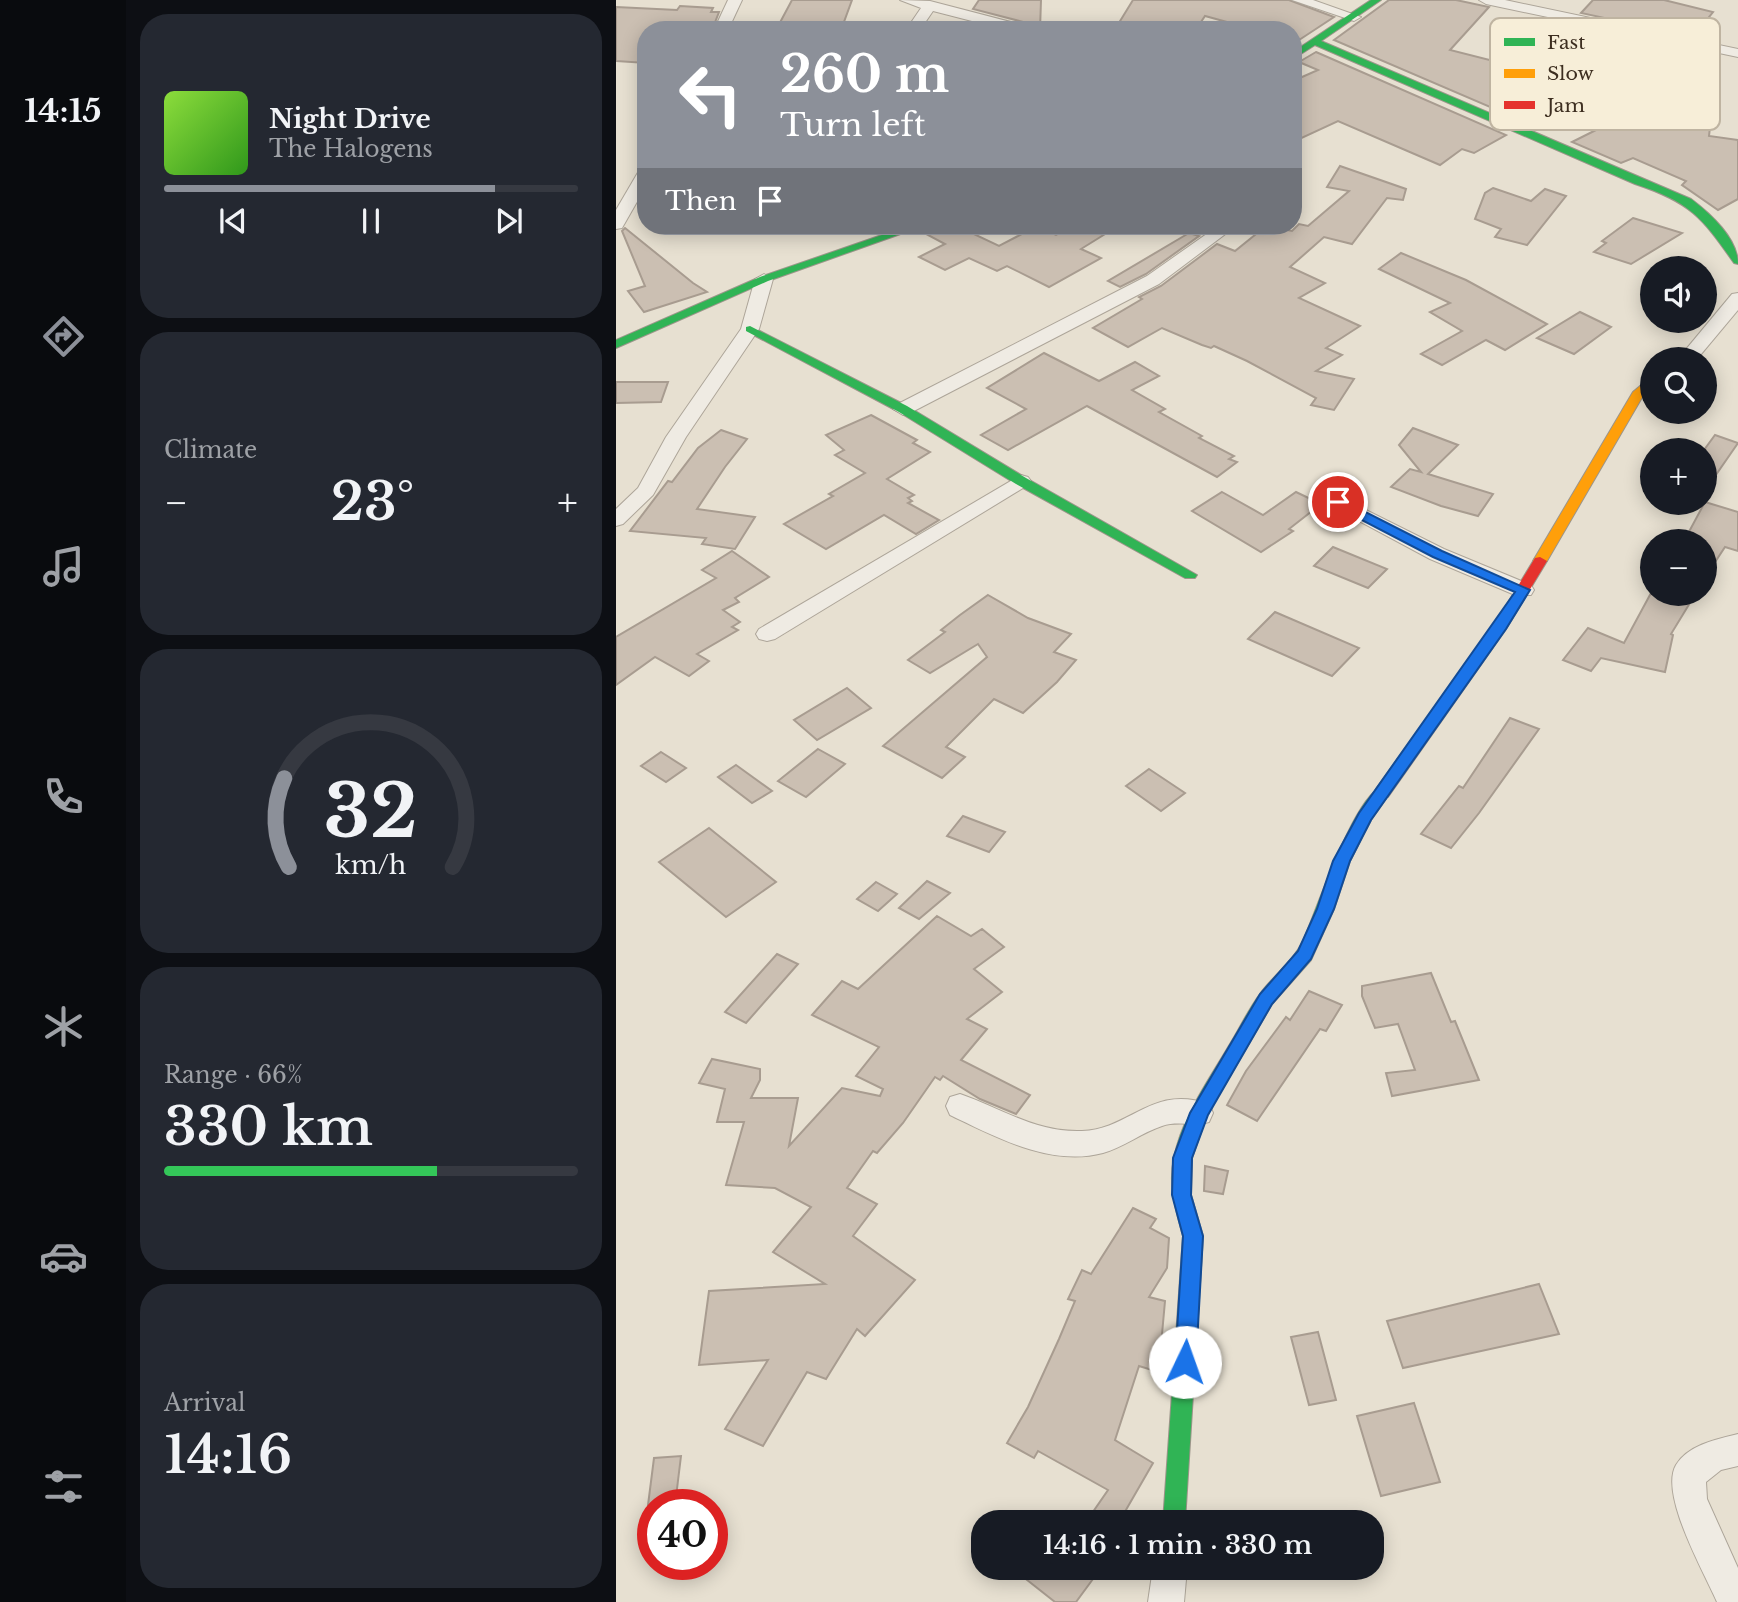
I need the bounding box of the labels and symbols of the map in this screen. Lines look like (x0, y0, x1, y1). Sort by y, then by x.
legend (1490, 18, 1720, 130)
text: Fast (1547, 31, 1586, 54)
text: Slow (1547, 62, 1594, 85)
text: Jam (1544, 94, 1585, 117)
pin (1308, 472, 1368, 532)
position arrow (1148, 1325, 1222, 1399)
speed limit sign: 40 (637, 1489, 728, 1580)

